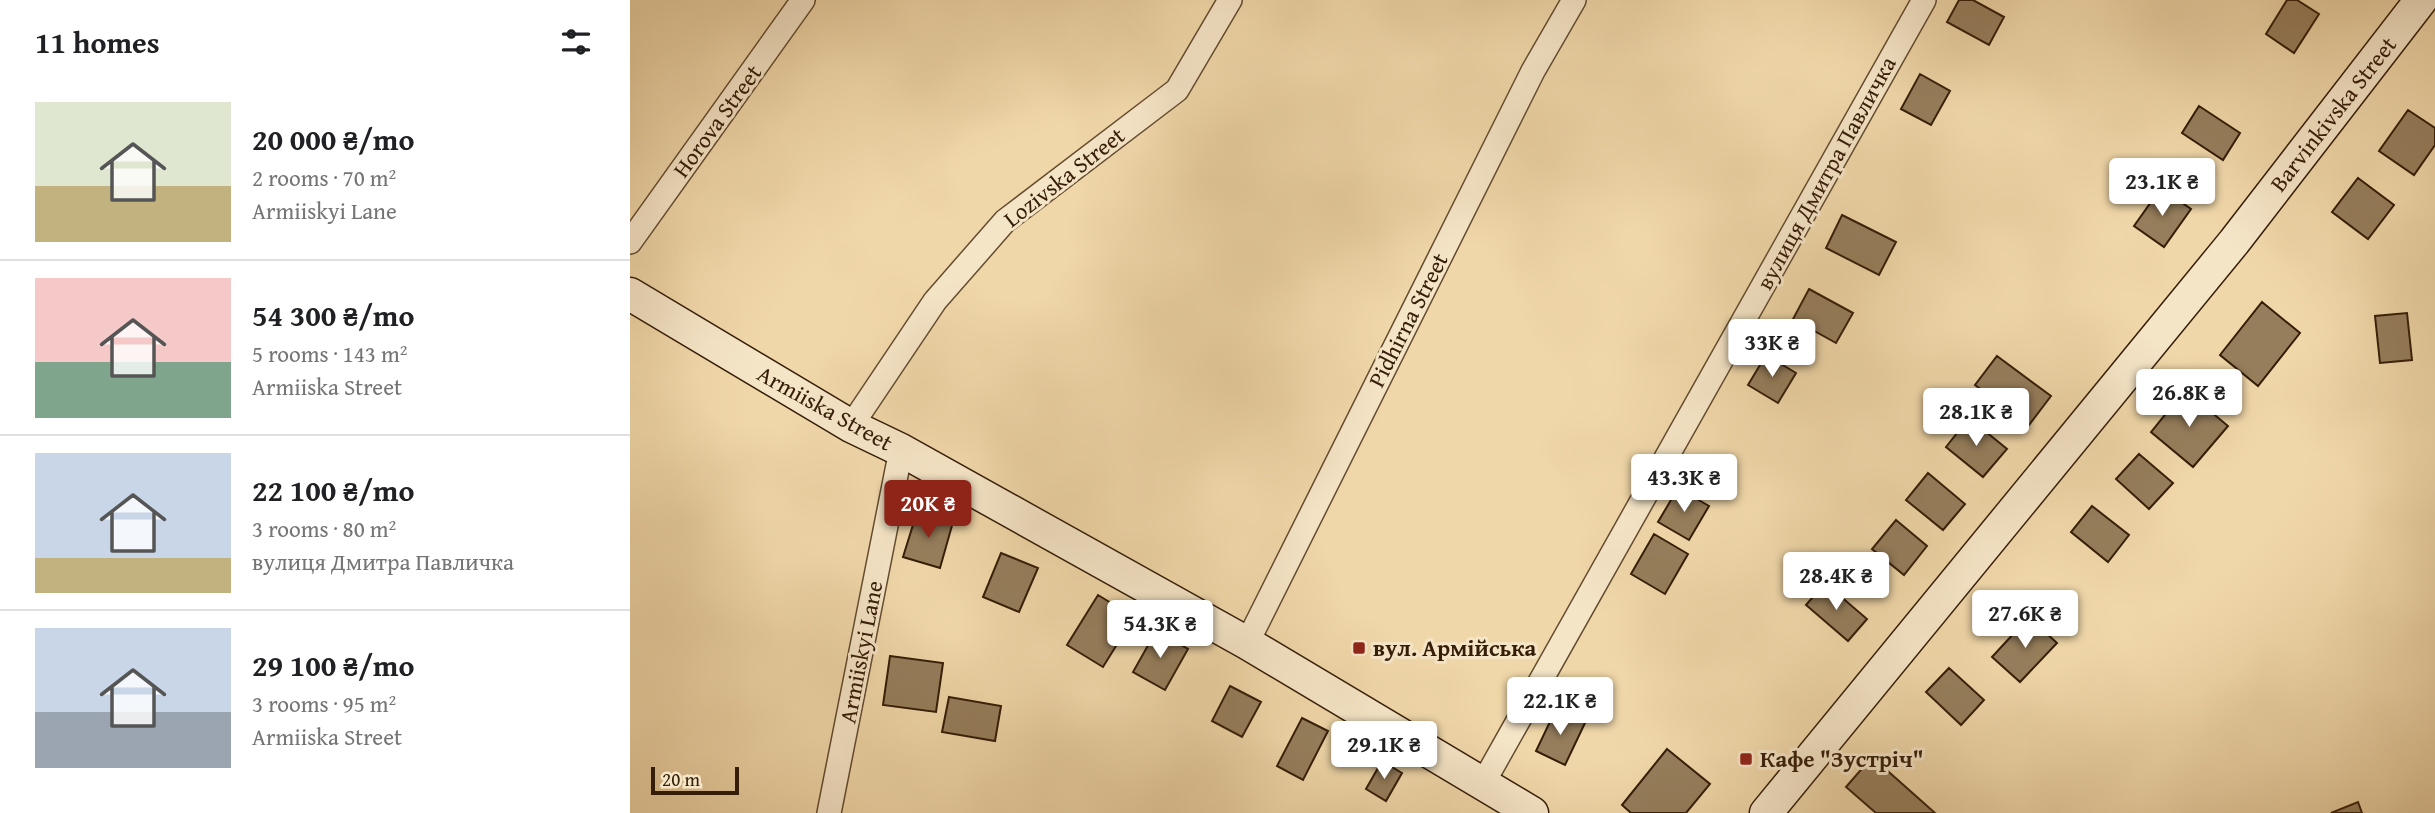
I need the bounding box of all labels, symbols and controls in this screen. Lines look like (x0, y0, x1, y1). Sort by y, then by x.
text: 11 homes (35, 20, 160, 64)
icon: filters (557, 23, 595, 61)
street label: Barvinkivska Street (2262, 29, 2404, 198)
street label: вулиця Дмитра Павличка (1748, 50, 1904, 295)
street label: Horova Street (664, 57, 769, 184)
text: 20 000 ₴/mo (252, 117, 415, 161)
street label: Lozivska Street (996, 119, 1131, 235)
icon: home (91, 130, 175, 214)
pin: 23.1K ₴ (2097, 158, 2227, 218)
text: 2 rooms · 70 m² (252, 161, 396, 194)
text: 23.1K ₴ (2125, 164, 2199, 197)
text: Armiiskyi Lane (252, 194, 397, 227)
street label: Pidhirna Street (1359, 247, 1456, 393)
text: 54 300 ₴/mo (252, 293, 415, 337)
icon: home (91, 306, 175, 390)
pin: 33K ₴ (1723, 320, 1821, 379)
text: 33K ₴ (1744, 325, 1800, 358)
text: 5 rooms · 143 m² (252, 337, 407, 370)
street label: Armiiska Street (752, 357, 899, 458)
text: Armiiska Street (252, 370, 402, 403)
pin: 26.8K ₴ (2124, 370, 2254, 429)
text: 26.8K ₴ (2152, 375, 2226, 408)
pin: 28.1K ₴ (1911, 388, 2041, 448)
text: 28.1K ₴ (1939, 394, 2013, 427)
pin: 43.3K ₴ (1619, 454, 1749, 514)
text: 43.3K ₴ (1647, 460, 1721, 493)
text: 22 100 ₴/mo (252, 468, 415, 512)
pin: 20K ₴ (879, 480, 977, 540)
icon: home (91, 481, 175, 565)
text: 20K ₴ (900, 486, 956, 519)
text: 3 rooms · 80 m² (252, 512, 396, 545)
text: вулиця Дмитра Павличка (252, 545, 514, 578)
pin: 28.4K ₴ (1771, 552, 1901, 612)
text: 28.4K ₴ (1799, 558, 1873, 591)
street label: Armiiskyi Lane (831, 578, 891, 726)
pin: 27.6K ₴ (1960, 590, 2090, 650)
text: 27.6K ₴ (1988, 596, 2062, 629)
pin: 54.3K ₴ (1095, 600, 1225, 660)
text: 54.3K ₴ (1123, 606, 1197, 639)
place label: вул. Армійська (1373, 631, 1537, 664)
marker: вул. Армійська (1351, 640, 1367, 656)
text: 29 100 ₴/mo (252, 643, 415, 687)
icon: home (91, 656, 175, 740)
pin: 22.1K ₴ (1495, 678, 1625, 737)
text: 22.1K ₴ (1523, 683, 1597, 716)
text: 3 rooms · 95 m² (252, 687, 396, 720)
text: Armiiska Street (252, 720, 402, 753)
pin: 29.1K ₴ (1319, 722, 1449, 781)
text: 29.1K ₴ (1347, 727, 1421, 760)
place label: Кафе "Зустріч" (1760, 742, 1924, 775)
marker: Кафе "Зустріч" (1738, 751, 1754, 767)
scale bar (651, 764, 738, 796)
text: 20 m (662, 765, 700, 793)

